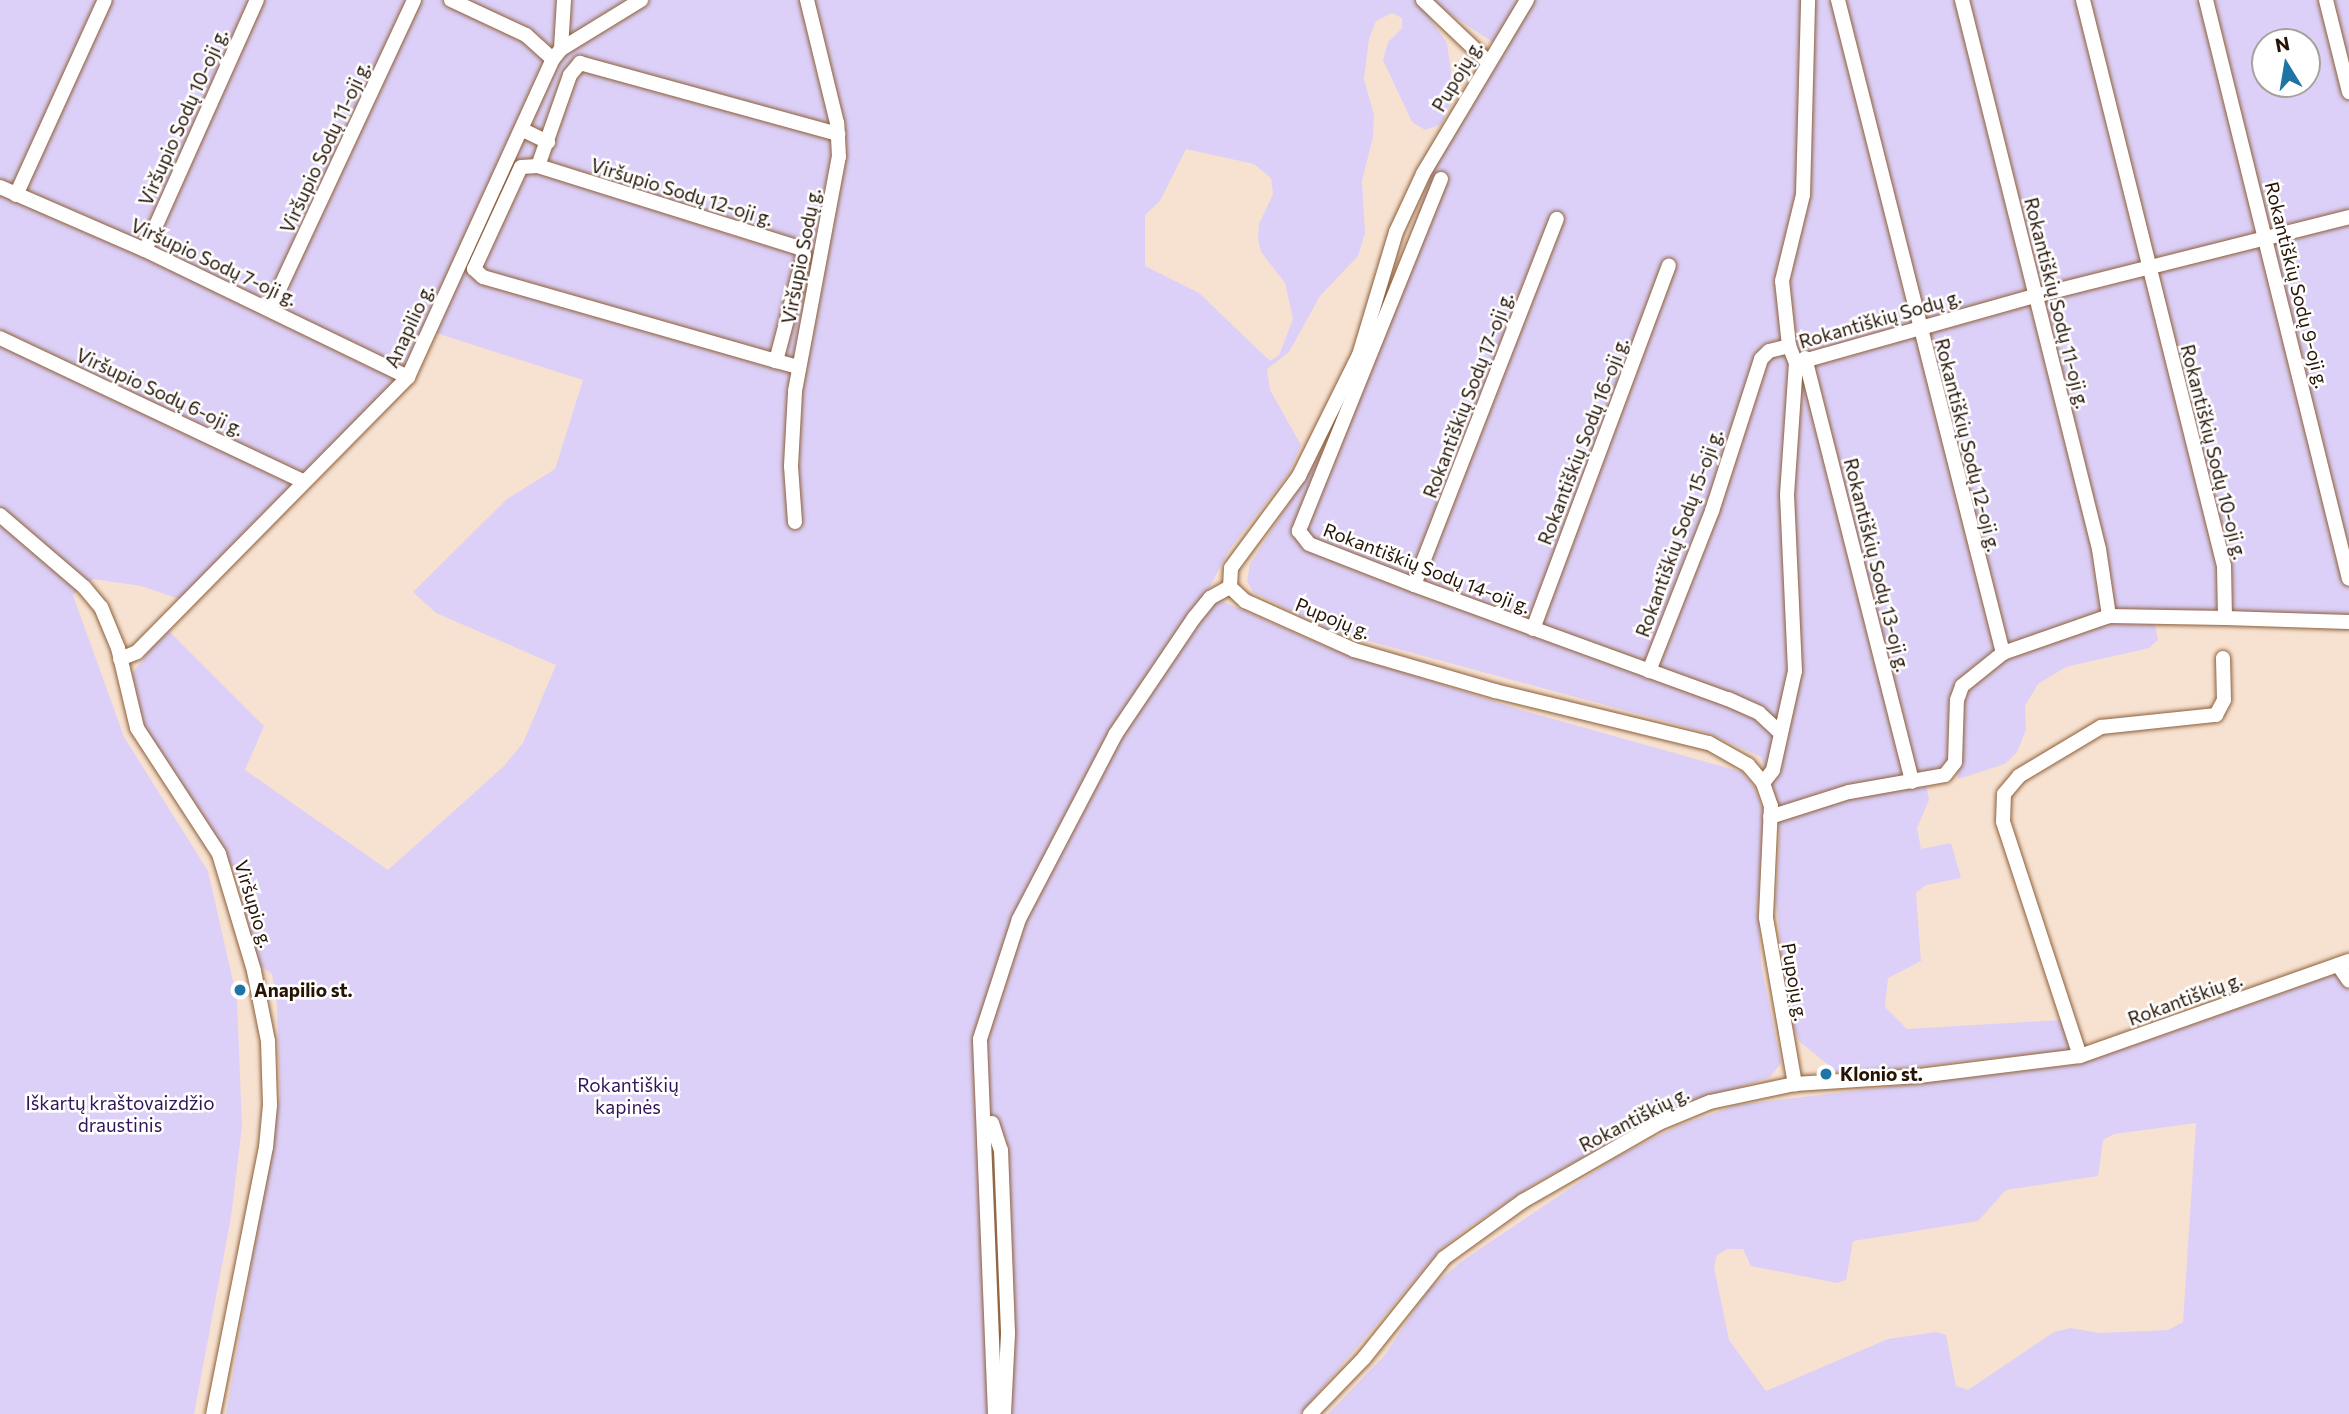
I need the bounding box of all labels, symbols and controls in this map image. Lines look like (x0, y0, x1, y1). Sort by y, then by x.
street label: Viršupio Sodų 10-oji g. (134, 25, 232, 209)
north arrow (2251, 28, 2321, 98)
text: N (2273, 31, 2291, 57)
street label: Pupojų g. (1427, 36, 1487, 116)
street label: Viršupio Sodų 11-oji g. (275, 57, 375, 237)
street label: Viršupio Sodų 12-oji g. (588, 153, 776, 231)
street label: Rokantiškių Sodų 9-oji g. (2260, 179, 2334, 391)
street label: Viršupio Sodų g. (777, 186, 825, 326)
street label: Rokantiškių Sodų 11-oji g. (2020, 195, 2094, 411)
street label: Viršupio Sodų 7-oji g. (127, 213, 301, 311)
street label: Anapilio g. (380, 281, 438, 371)
street label: Rokantiškių Sodų g. (1796, 285, 1964, 353)
street label: Rokantiškių Sodų 17-oji g. (1418, 289, 1518, 501)
street label: Rokantiškių Sodų 16-oji g. (1533, 334, 1633, 548)
street label: Rokantiškių Sodų 12-oji g. (1930, 336, 2006, 554)
street label: Rokantiškių Sodų 10-oji g. (2176, 342, 2252, 562)
street label: Viršupio Sodų 6-oji g. (73, 343, 247, 441)
street label: Rokantiškių Sodų 15-oji g. (1631, 426, 1727, 640)
street label: Rokantiškių Sodų 13-oji g. (1839, 456, 1915, 674)
street label: Rokantiškių Sodų 14-oji g. (1320, 518, 1534, 618)
street label: Pupojų g. (1292, 593, 1374, 643)
street label: Viršupio g. (230, 857, 278, 951)
street label: Pupojų g. (1777, 941, 1813, 1023)
street label: Rokantiškių g. (2125, 968, 2245, 1030)
place label: Anapilio st. (254, 979, 352, 1001)
marker: Anapilio st. (232, 982, 248, 998)
place label: Klonio st. (1840, 1063, 1923, 1085)
marker: Klonio st. (1818, 1066, 1834, 1082)
park label: Rokantiškių kapinės (577, 1074, 679, 1118)
street label: Rokantiškių g. (1575, 1082, 1693, 1156)
park label: Iškartų kraštovaizdžio draustinis (25, 1092, 215, 1136)

